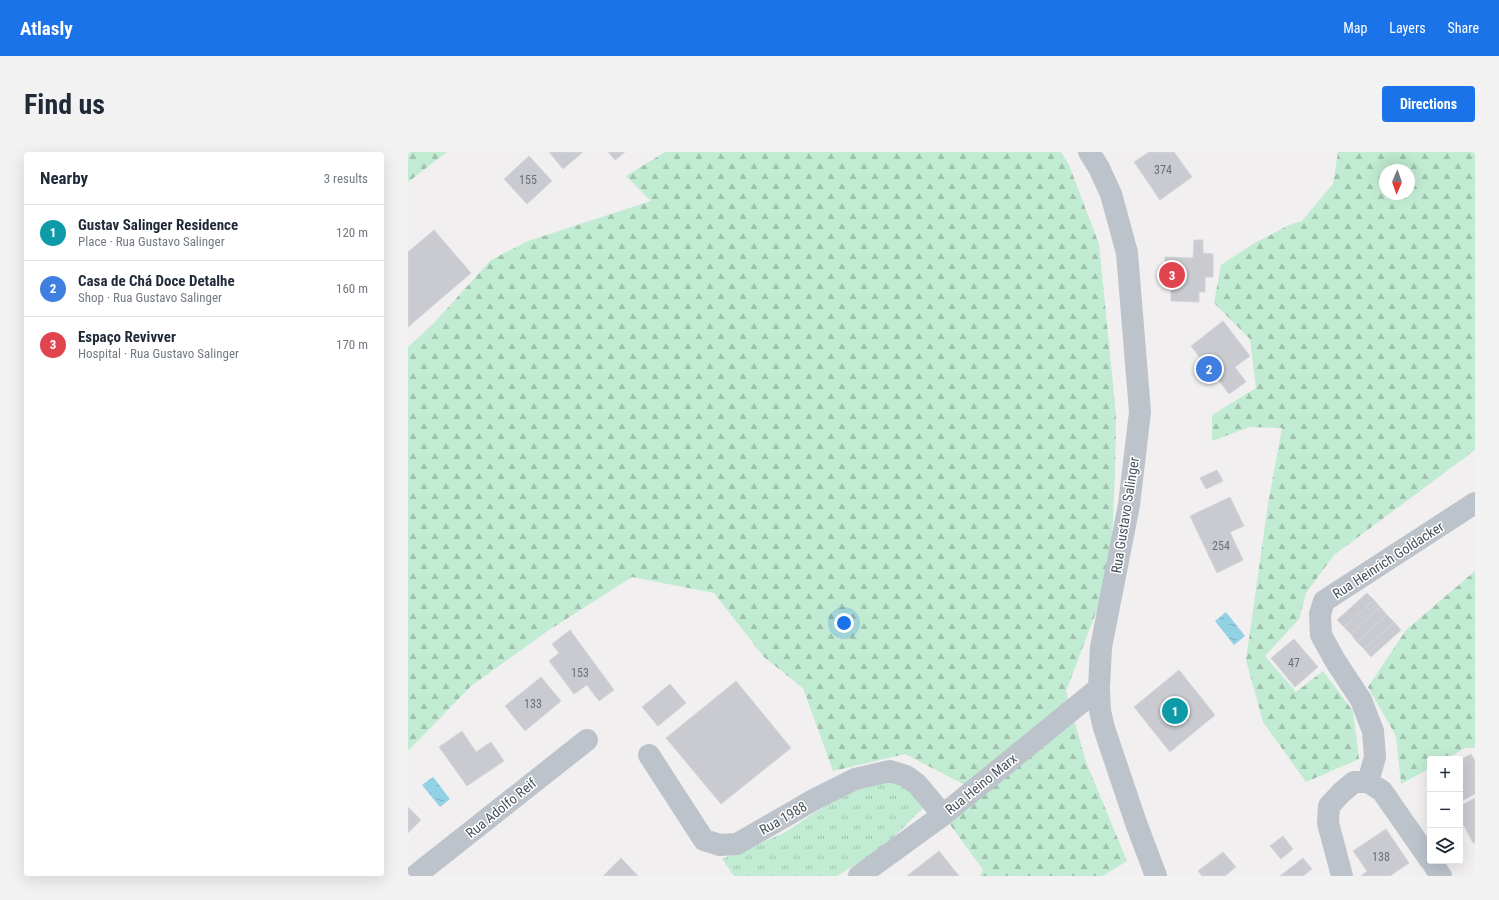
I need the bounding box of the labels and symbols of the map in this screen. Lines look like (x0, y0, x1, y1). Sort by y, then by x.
house number: 374 (1154, 163, 1172, 177)
north arrow (1379, 164, 1415, 200)
house number: 155 (519, 173, 537, 187)
pin: 3 (1159, 260, 1185, 290)
pin: 2 (1196, 354, 1222, 384)
street label: Rua Gustavo Salinger (1108, 456, 1142, 574)
street label: Rua Heinrich Goldacker (1330, 518, 1446, 602)
house number: 254 (1212, 539, 1230, 553)
your location (834, 613, 854, 633)
house number: 47 (1288, 656, 1300, 670)
house number: 153 (571, 666, 589, 680)
pin: 1 (1162, 696, 1188, 726)
house number: 133 (524, 697, 542, 711)
street label: Rua Heino Marx (942, 750, 1020, 818)
street label: Rua Adolfo Reif (463, 774, 540, 841)
street label: Rua 1988 (757, 798, 809, 838)
house number: 138 (1372, 850, 1390, 864)

